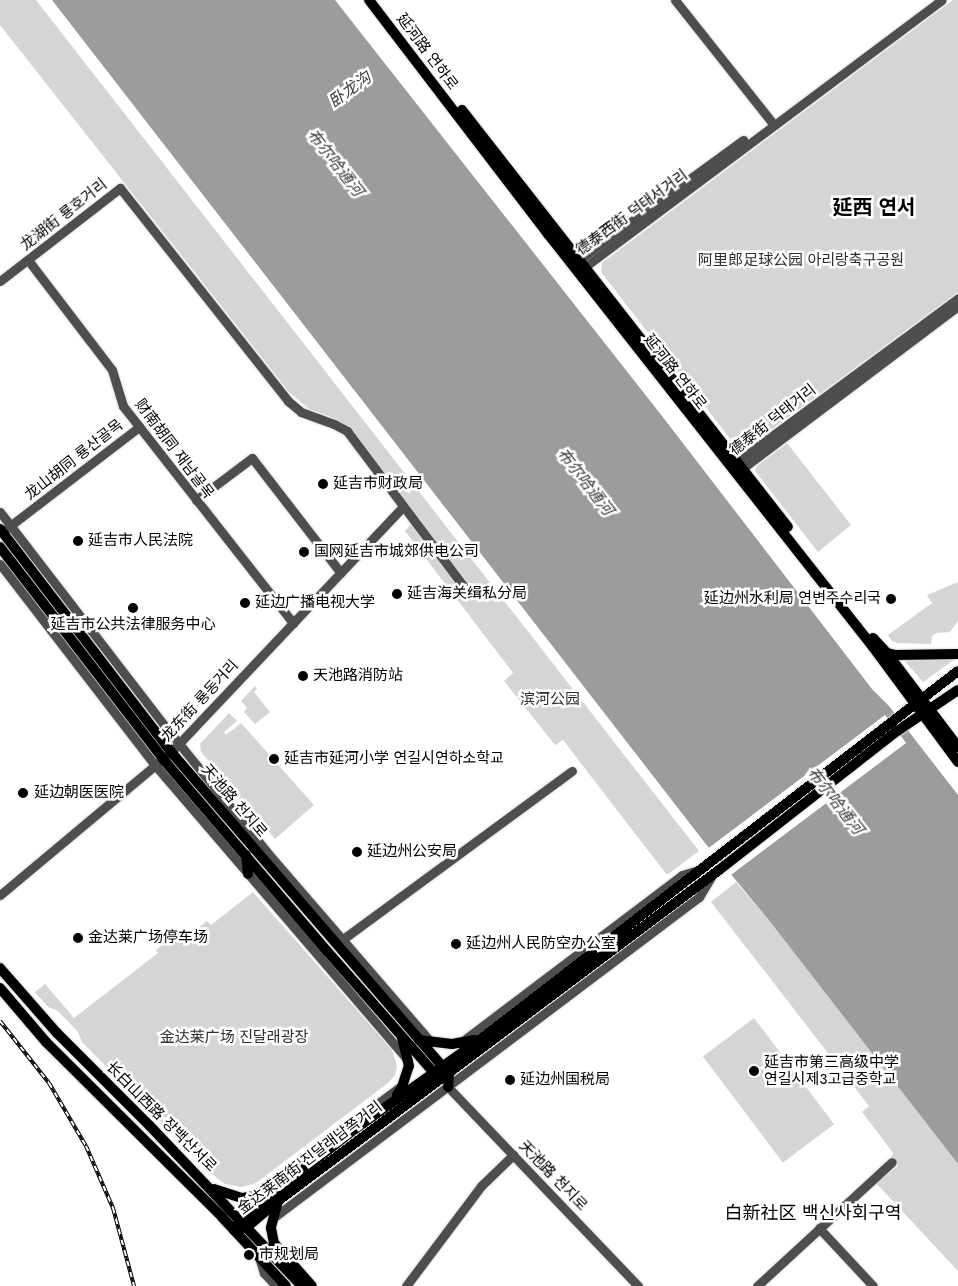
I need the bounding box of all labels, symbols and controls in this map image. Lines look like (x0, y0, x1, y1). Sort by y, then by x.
street label: 延河路 연하로 (392, 10, 462, 94)
water label: 卧龙沟 (325, 68, 375, 112)
water label: 布尔哈通河 (303, 126, 367, 200)
street label: 德泰西街 덕태서거리 (573, 166, 691, 260)
street label: 龙湖街 룡호거리 (17, 176, 111, 254)
district label: 延西 연서 (833, 195, 915, 219)
park label: 阿里郎足球公园 아리랑축구공원 (698, 252, 904, 270)
street label: 延河路 연하로 (640, 331, 710, 413)
street label: 德泰街 덕태거리 (726, 381, 820, 459)
street label: 财南胡同 재남골목 (131, 396, 217, 502)
street label: 龙山胡同 룡산골목 (21, 416, 127, 504)
water label: 布尔哈通河 (553, 445, 617, 519)
place label: 延吉市财政局 (333, 475, 423, 493)
marker: 延吉市财政局 (317, 478, 329, 490)
place label: 延吉市人民法院 (88, 532, 193, 550)
marker: 延吉市人民法院 (72, 535, 84, 547)
place label: 国网延吉市城郊供电公司 (314, 543, 479, 561)
marker: 国网延吉市城郊供电公司 (298, 546, 310, 558)
place label: 延吉海关缉私分局 (407, 585, 527, 603)
marker: 延吉海关缉私分局 (391, 588, 403, 600)
place label: 延边州水利局 연변주수리국 (704, 590, 881, 608)
marker: 延边州水利局 연변주수리국 (885, 593, 897, 605)
place label: 延边广播电视大学 (255, 594, 375, 612)
marker: 延边广播电视大学 (239, 597, 251, 609)
marker: 延吉市公共法律服务中心 (127, 602, 139, 614)
place label: 延吉市公共法律服务中心 (51, 616, 215, 634)
street label: 龙东街 룡동거리 (158, 657, 242, 745)
place label: 天池路消防站 (313, 667, 403, 685)
marker: 天池路消防站 (297, 670, 309, 682)
park label: 滨河公园 (520, 691, 580, 709)
place label: 延吉市延河小学 연길시연하소학교 (284, 750, 504, 768)
marker: 延吉市延河小学 연길시연하소학교 (268, 753, 280, 765)
street label: 天池路 천지로 (197, 761, 271, 841)
water label: 布尔哈通河 (803, 764, 867, 838)
place label: 延边朝医医院 (34, 784, 124, 802)
marker: 延边朝医医院 (16, 786, 30, 800)
place label: 延边州公安局 (367, 843, 457, 861)
marker: 延边州公安局 (351, 846, 363, 858)
place label: 金达莱广场停车场 (88, 929, 208, 947)
marker: 金达莱广场停车场 (72, 932, 84, 944)
place label: 延边州人民防空办公室 (466, 935, 616, 953)
marker: 延边州人民防空办公室 (450, 938, 462, 950)
park label: 金达莱广场 진달래광장 (160, 1029, 308, 1047)
place label: 延吉市第三高级中学 연길시제3고급중학교 (764, 1053, 899, 1088)
street label: 长白山西路 장백산서로 (102, 1058, 220, 1176)
marker: 延吉市第三高级中学 연길시제3고급중학교 (748, 1065, 760, 1077)
place label: 延边州国税局 (520, 1071, 610, 1089)
marker: 延边州国税局 (504, 1074, 516, 1086)
street label: 金达莱南街 진달래남쪽거리 (234, 1098, 386, 1218)
street label: 天池路 천지로 (515, 1137, 591, 1215)
district label: 白新社区 백신사회구역 (725, 1202, 901, 1224)
place label: 市规划局 (259, 1246, 319, 1264)
marker: 市规划局 (243, 1249, 255, 1261)

